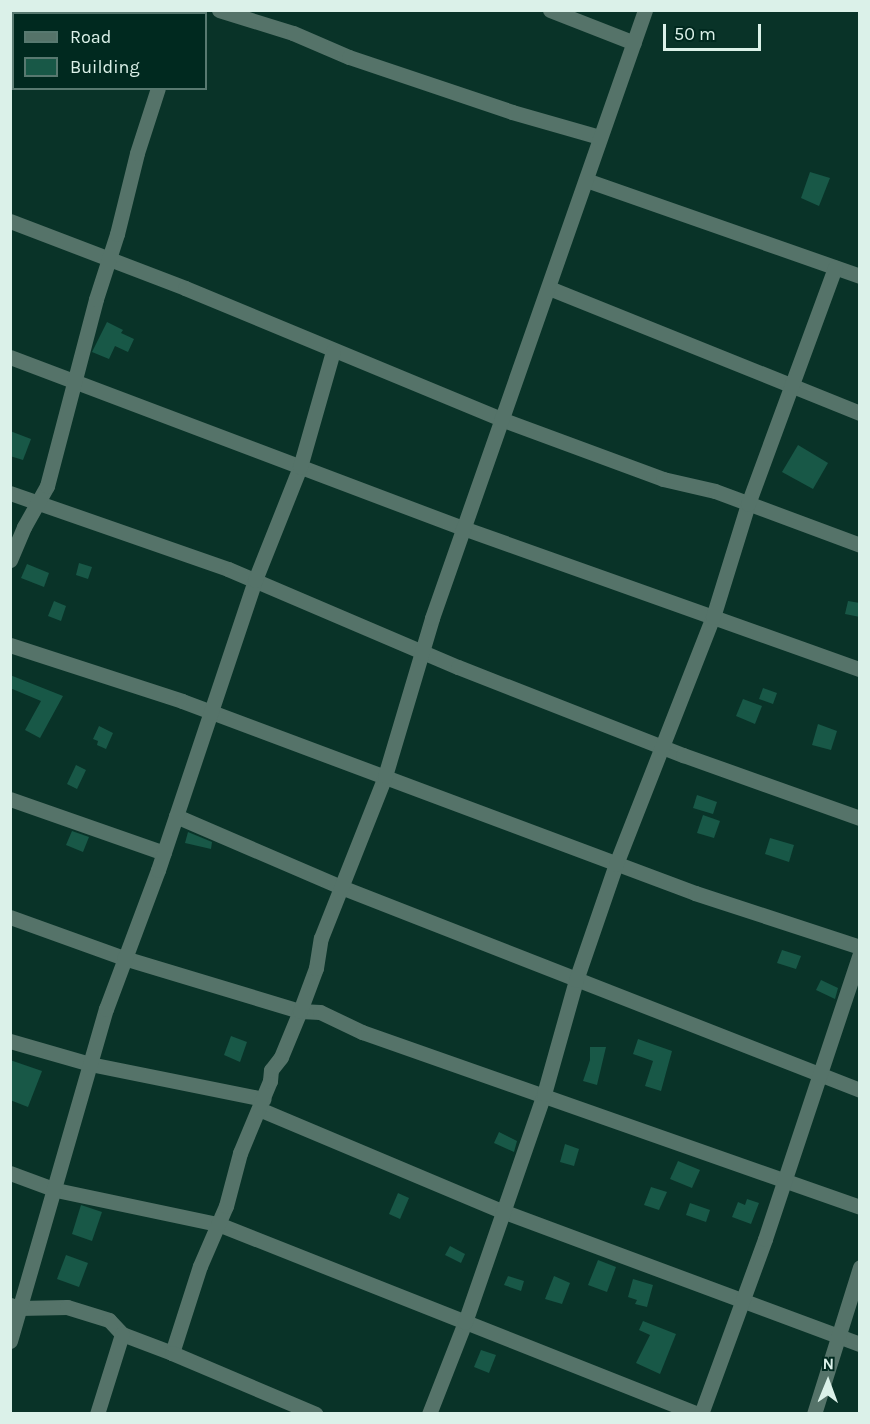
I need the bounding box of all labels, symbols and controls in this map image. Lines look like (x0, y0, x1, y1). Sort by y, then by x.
legend (12, 12, 207, 90)
scale bar (666, 12, 764, 50)
text: 50 m (674, 23, 716, 45)
text: Road (70, 26, 111, 48)
text: Building (70, 56, 140, 78)
north arrow (798, 1352, 858, 1412)
text: N (822, 1354, 834, 1373)

